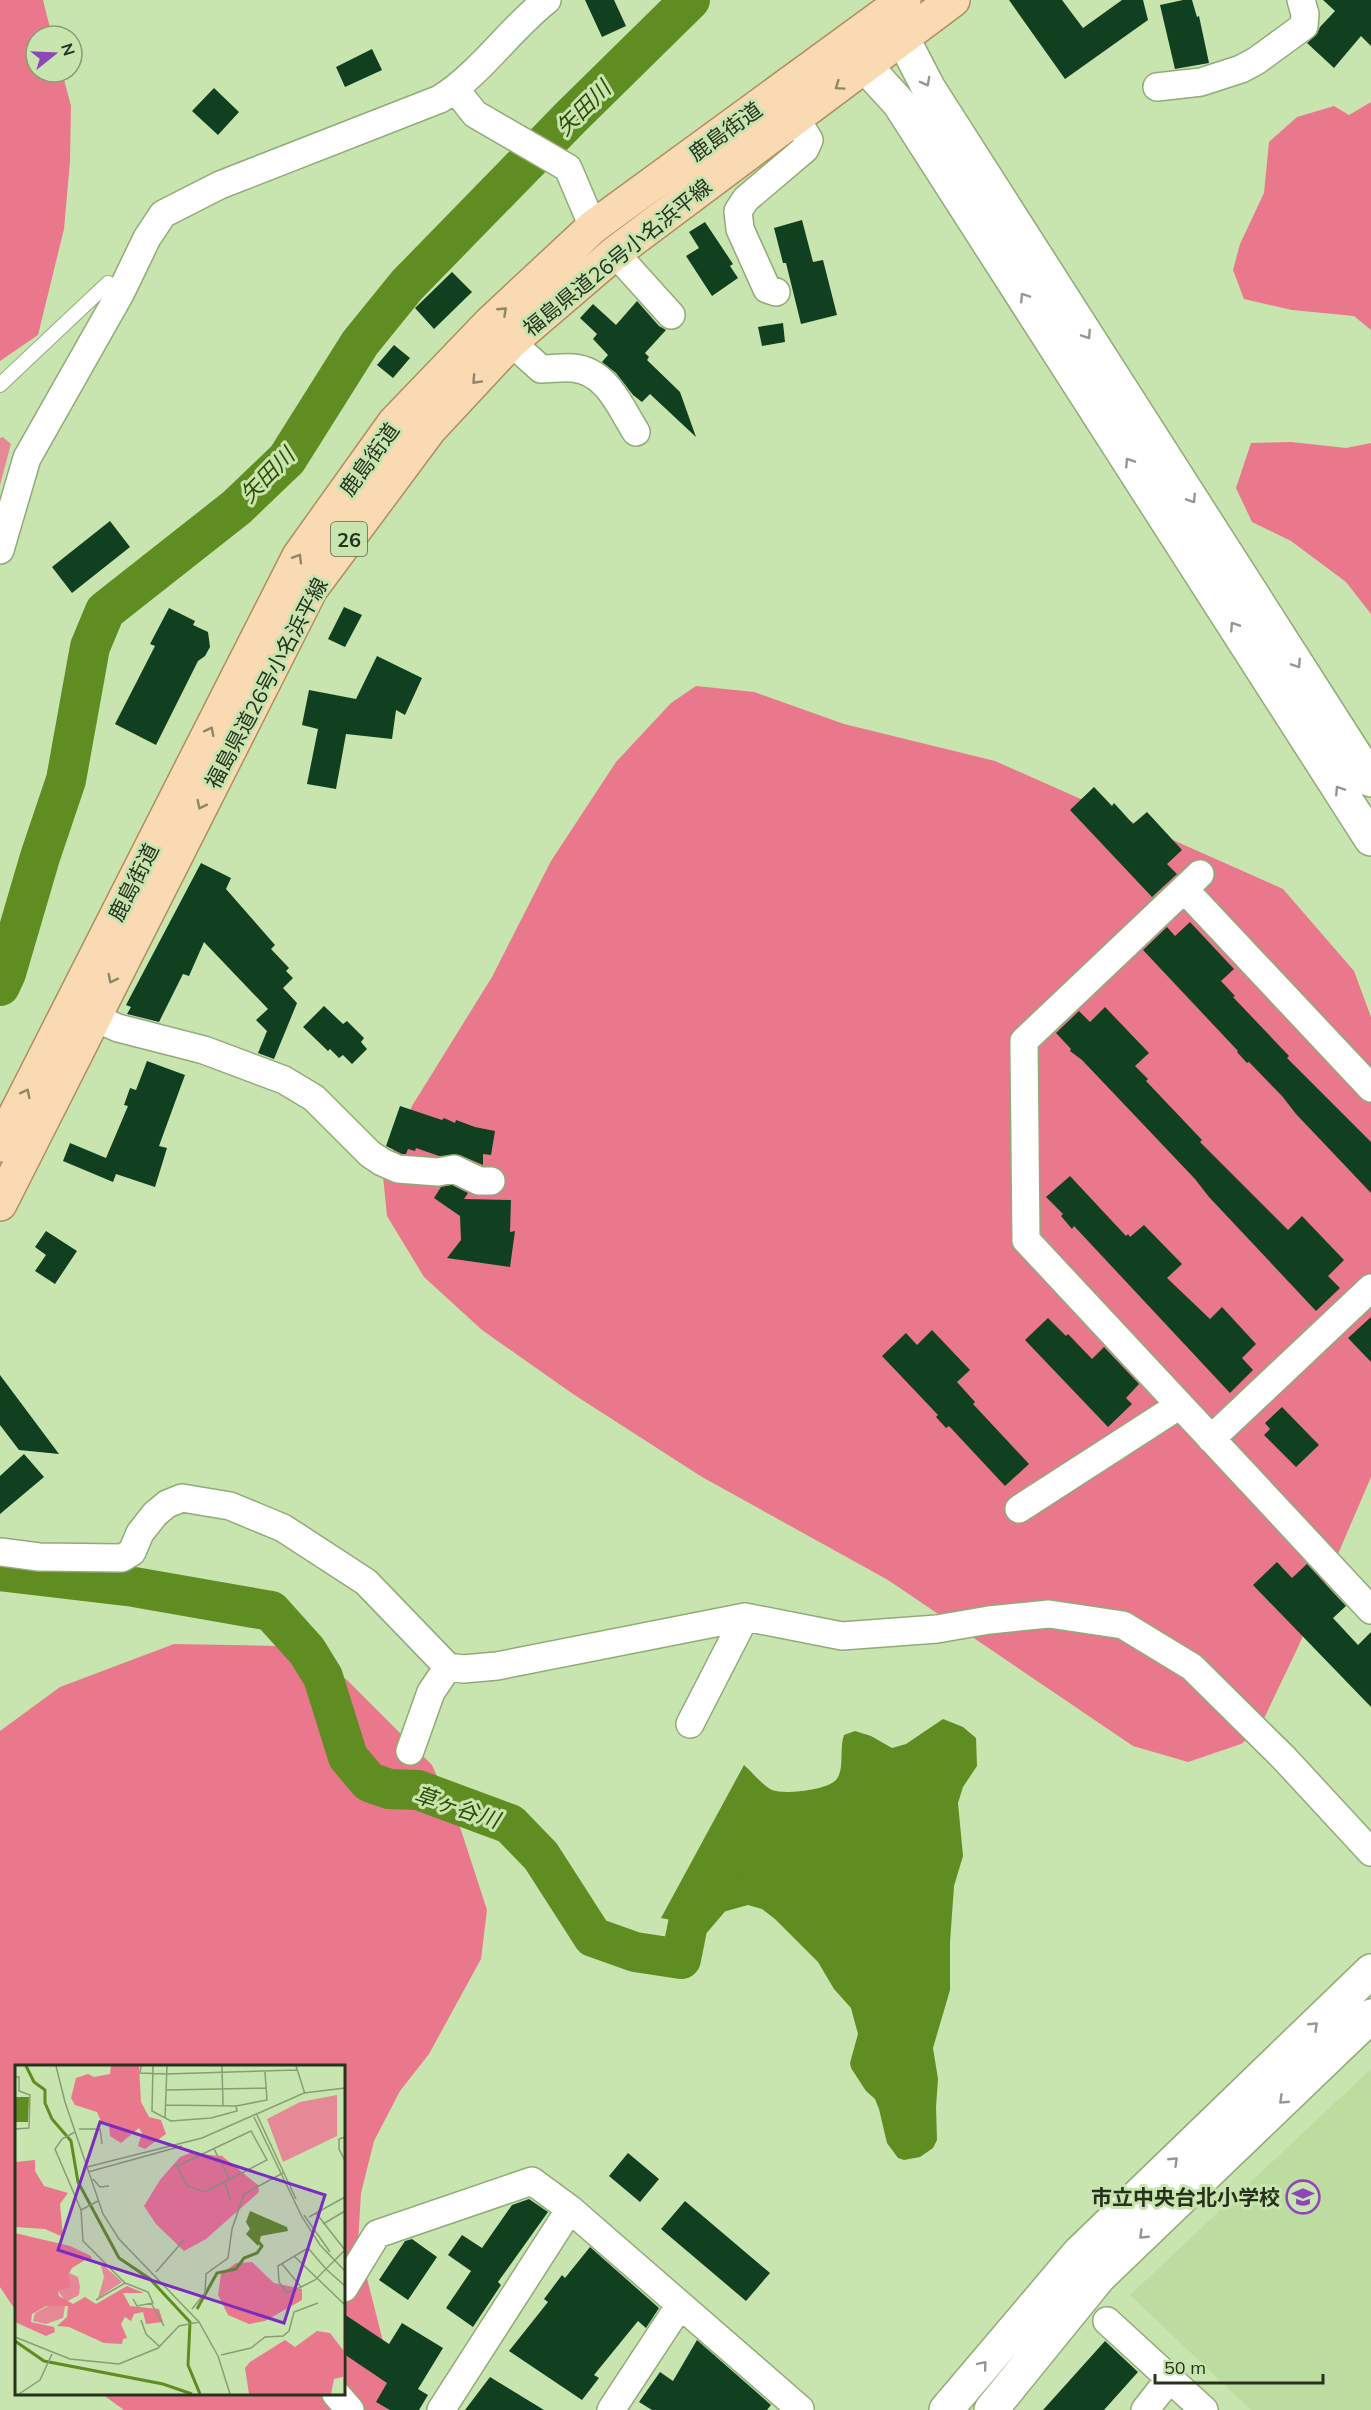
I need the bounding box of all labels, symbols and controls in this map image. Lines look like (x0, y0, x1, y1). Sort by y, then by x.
north arrow (24, 24, 84, 84)
text: N (57, 41, 80, 58)
water label: 矢田川 (550, 73, 618, 141)
one-way arrow (919, 76, 930, 86)
one-way arrow (835, 79, 846, 90)
street label: 鹿島街道 (683, 96, 767, 166)
street label: 福島県道26号小名浜平線 (517, 173, 717, 341)
one-way arrow (1020, 293, 1031, 304)
one-way arrow (495, 308, 506, 319)
one-way arrow (1079, 329, 1091, 339)
one-way arrow (473, 373, 484, 384)
street label: 鹿島街道 (334, 417, 404, 501)
water label: 矢田川 (234, 440, 301, 508)
one-way arrow (1125, 457, 1136, 468)
one-way arrow (1184, 493, 1196, 503)
road number: 26 (331, 522, 367, 556)
one-way arrow (291, 554, 303, 564)
street label: 福島県道26号小名浜平線 (199, 573, 333, 793)
one-way arrow (1230, 622, 1242, 632)
one-way arrow (1289, 657, 1300, 668)
one-way arrow (202, 727, 214, 738)
one-way arrow (1335, 786, 1347, 796)
one-way arrow (196, 799, 208, 810)
street label: 鹿島街道 (102, 839, 164, 925)
one-way arrow (108, 973, 119, 984)
one-way arrow (19, 1088, 31, 1099)
water label: 草ヶ谷川 (411, 1780, 505, 1835)
one-way arrow (1307, 2022, 1318, 2033)
inset map (15, 2065, 345, 2395)
one-way arrow (1280, 2093, 1290, 2104)
one-way arrow (1167, 2157, 1177, 2168)
school or university icon: 市立中央台北小学校 (1285, 2179, 1321, 2215)
place label: 市立中央台北小学校 (1091, 2184, 1280, 2210)
one-way arrow (1139, 2228, 1149, 2239)
scale bar (1155, 2347, 1323, 2385)
text: 50 m (1164, 2356, 1206, 2379)
one-way arrow (976, 2361, 987, 2372)

